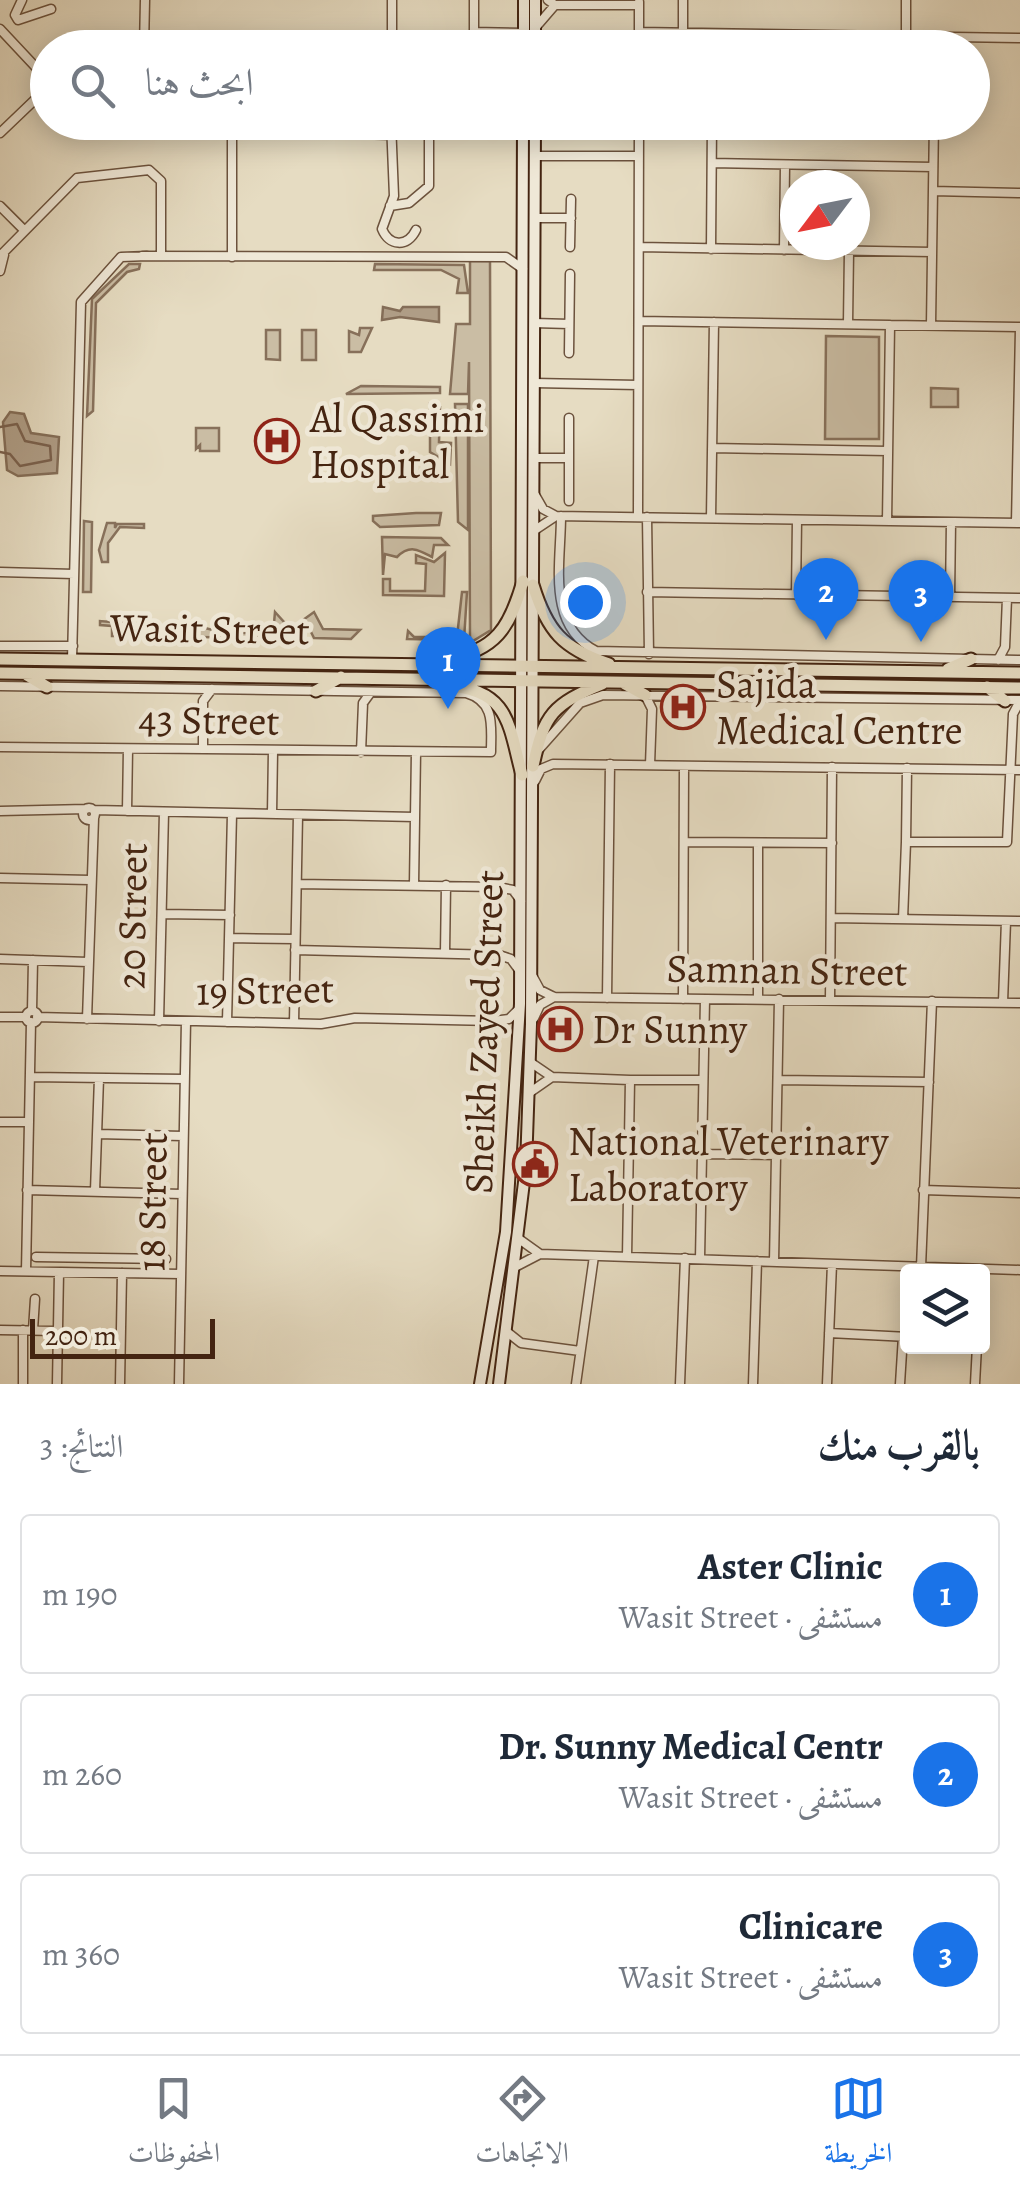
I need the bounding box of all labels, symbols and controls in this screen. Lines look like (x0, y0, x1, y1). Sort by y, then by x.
search box (30, 30, 990, 140)
text: ابحث هنا (145, 56, 254, 108)
icon: search (65, 58, 120, 113)
north arrow (780, 170, 870, 260)
place label: Al Qassimi Hospital (309, 391, 485, 492)
hospital icon: Al Qassimi Hospital (254, 418, 300, 464)
pin: 2 (794, 558, 858, 640)
pin: 3 (888, 560, 954, 642)
your location (560, 577, 611, 628)
street label: Wasit Street (109, 600, 310, 658)
pin: 1 (416, 626, 480, 709)
place label: Sajida Medical Centre (716, 657, 963, 758)
hospital icon: Sajida Medical Centre (660, 684, 706, 730)
street label: 43 Street (138, 691, 280, 749)
street label: 20 Street (103, 842, 161, 990)
street label: Sheikh Zayed Street (451, 869, 517, 1195)
street label: Samnan Street (666, 940, 908, 1000)
street label: 19 Street (195, 961, 335, 1019)
place label: Dr Sunny (592, 1002, 748, 1057)
hospital icon: Dr Sunny (537, 1006, 583, 1052)
place label: National Veterinary Laboratory (568, 1114, 890, 1215)
street label: 18 Street (123, 1132, 181, 1272)
public building icon: National Veterinary Laboratory (512, 1141, 558, 1187)
map controls (900, 1264, 990, 1354)
button: layers (900, 1264, 990, 1354)
scale bar (30, 1314, 215, 1358)
text: 200 m (45, 1317, 117, 1355)
text: بالقرب منك (817, 1416, 980, 1473)
text: النتائج: 3 (40, 1424, 123, 1468)
text: Aster Clinic (698, 1540, 883, 1592)
text: 190 m (42, 1572, 118, 1616)
text: 1 (940, 1572, 951, 1616)
text: مستشفى · Wasit Street (619, 1595, 883, 1639)
text: Dr. Sunny Medical Centr (498, 1720, 883, 1772)
text: 260 m (42, 1752, 122, 1796)
text: 2 (938, 1752, 953, 1796)
text: مستشفى · Wasit Street (619, 1775, 883, 1819)
text: Clinicare (739, 1900, 883, 1952)
text: 360 m (42, 1932, 120, 1976)
text: 3 (939, 1932, 952, 1976)
text: مستشفى · Wasit Street (619, 1955, 883, 1999)
tab: المحفوظات (128, 2071, 220, 2180)
tab: الاتجاهات (475, 2071, 569, 2180)
tab: الخريطة (824, 2071, 892, 2180)

